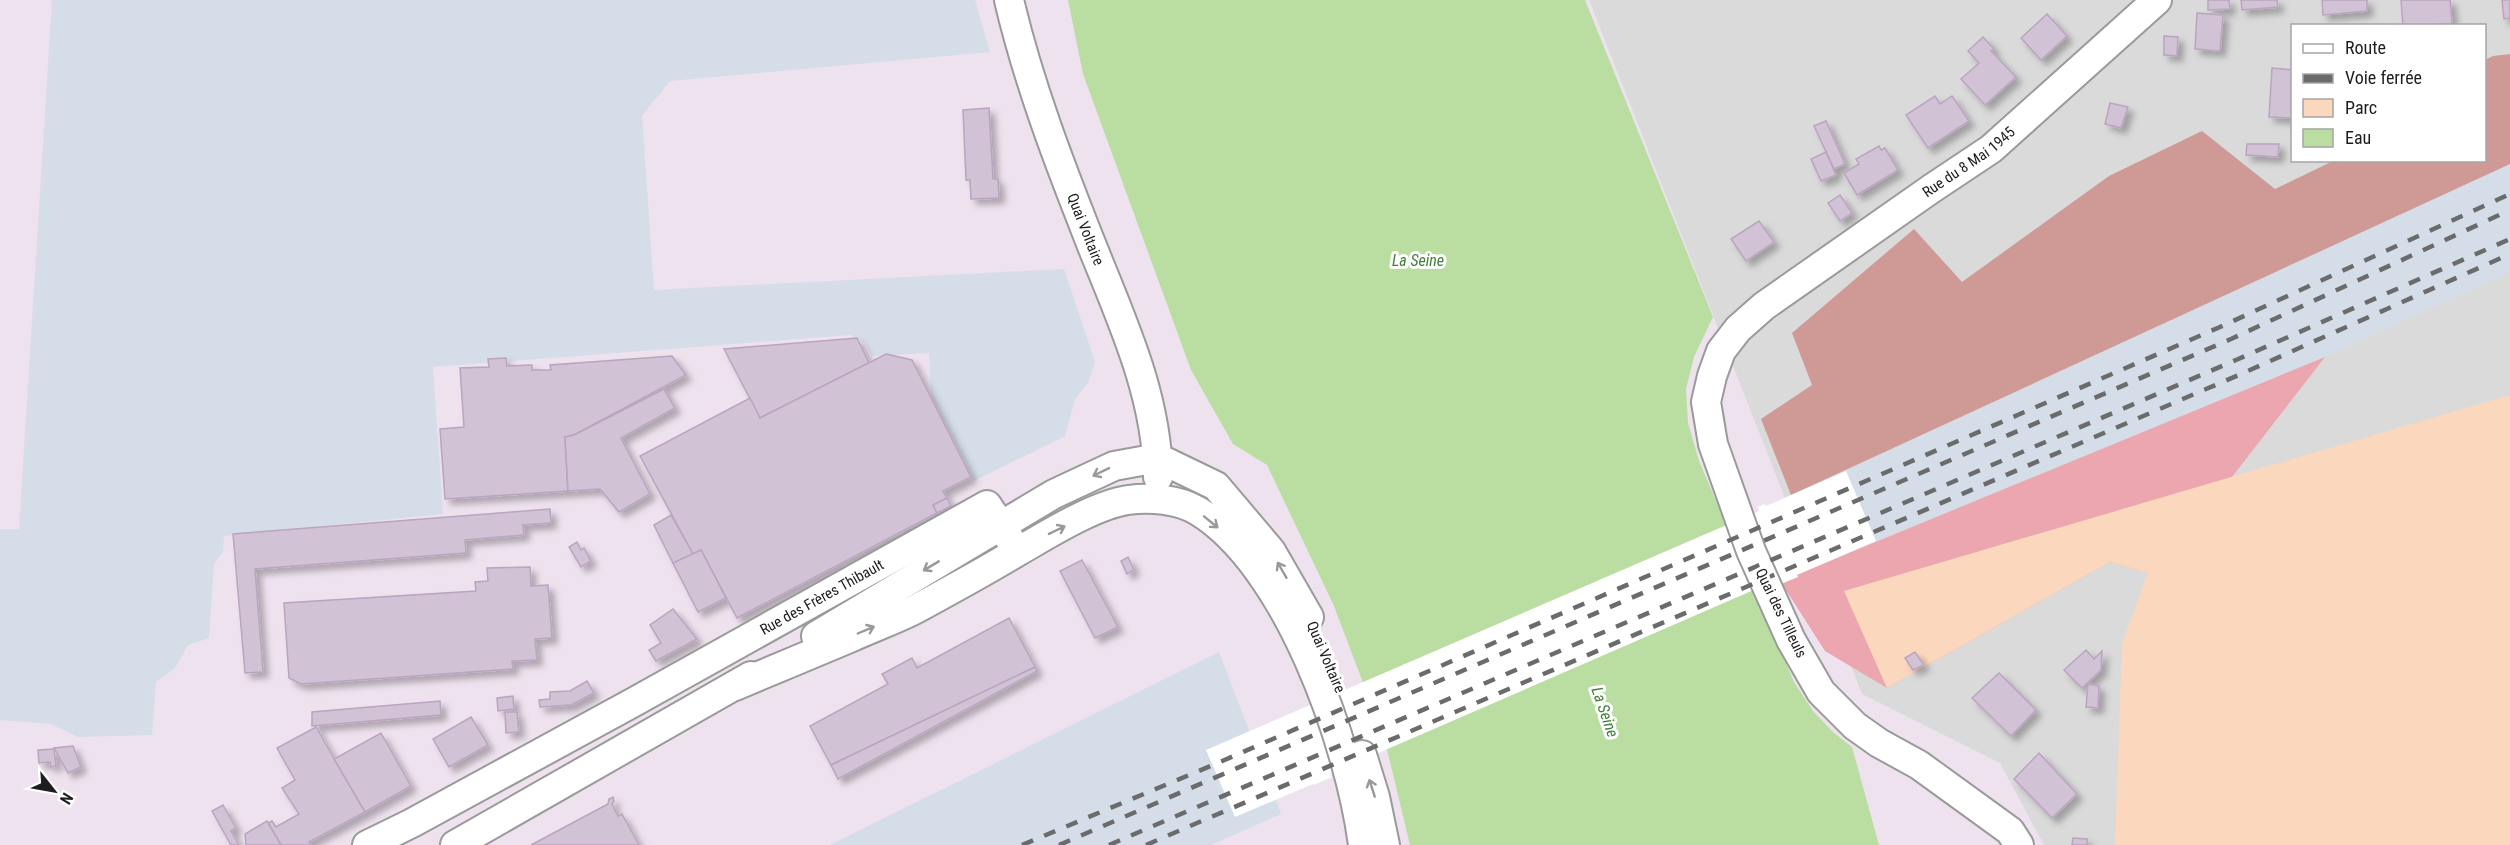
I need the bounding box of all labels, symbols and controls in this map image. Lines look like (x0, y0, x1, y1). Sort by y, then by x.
legend (2291, 24, 2486, 162)
text: Route (2345, 37, 2386, 58)
text: Voie ferrée (2345, 67, 2422, 88)
text: Parc (2345, 97, 2377, 118)
street label: Rue du 8 Mai 1945 (1919, 123, 2019, 201)
text: Eau (2345, 127, 2371, 148)
street label: Quai Voltaire (1063, 191, 1108, 268)
water label: La Seine (1392, 251, 1444, 270)
one-way arrow (1093, 466, 1111, 478)
one-way arrow (1203, 515, 1219, 528)
one-way arrow (1047, 524, 1065, 535)
street label: Rue des Frères Thibault (757, 556, 887, 639)
one-way arrow (923, 561, 940, 573)
one-way arrow (1276, 562, 1288, 579)
street label: Quai des Tilleuls (1752, 565, 1811, 661)
street label: Quai Voltaire (1303, 619, 1349, 695)
one-way arrow (856, 624, 874, 636)
water label: La Seine (1588, 684, 1622, 740)
north arrow (24, 761, 84, 821)
one-way arrow (1366, 779, 1377, 798)
text: N (56, 789, 77, 808)

